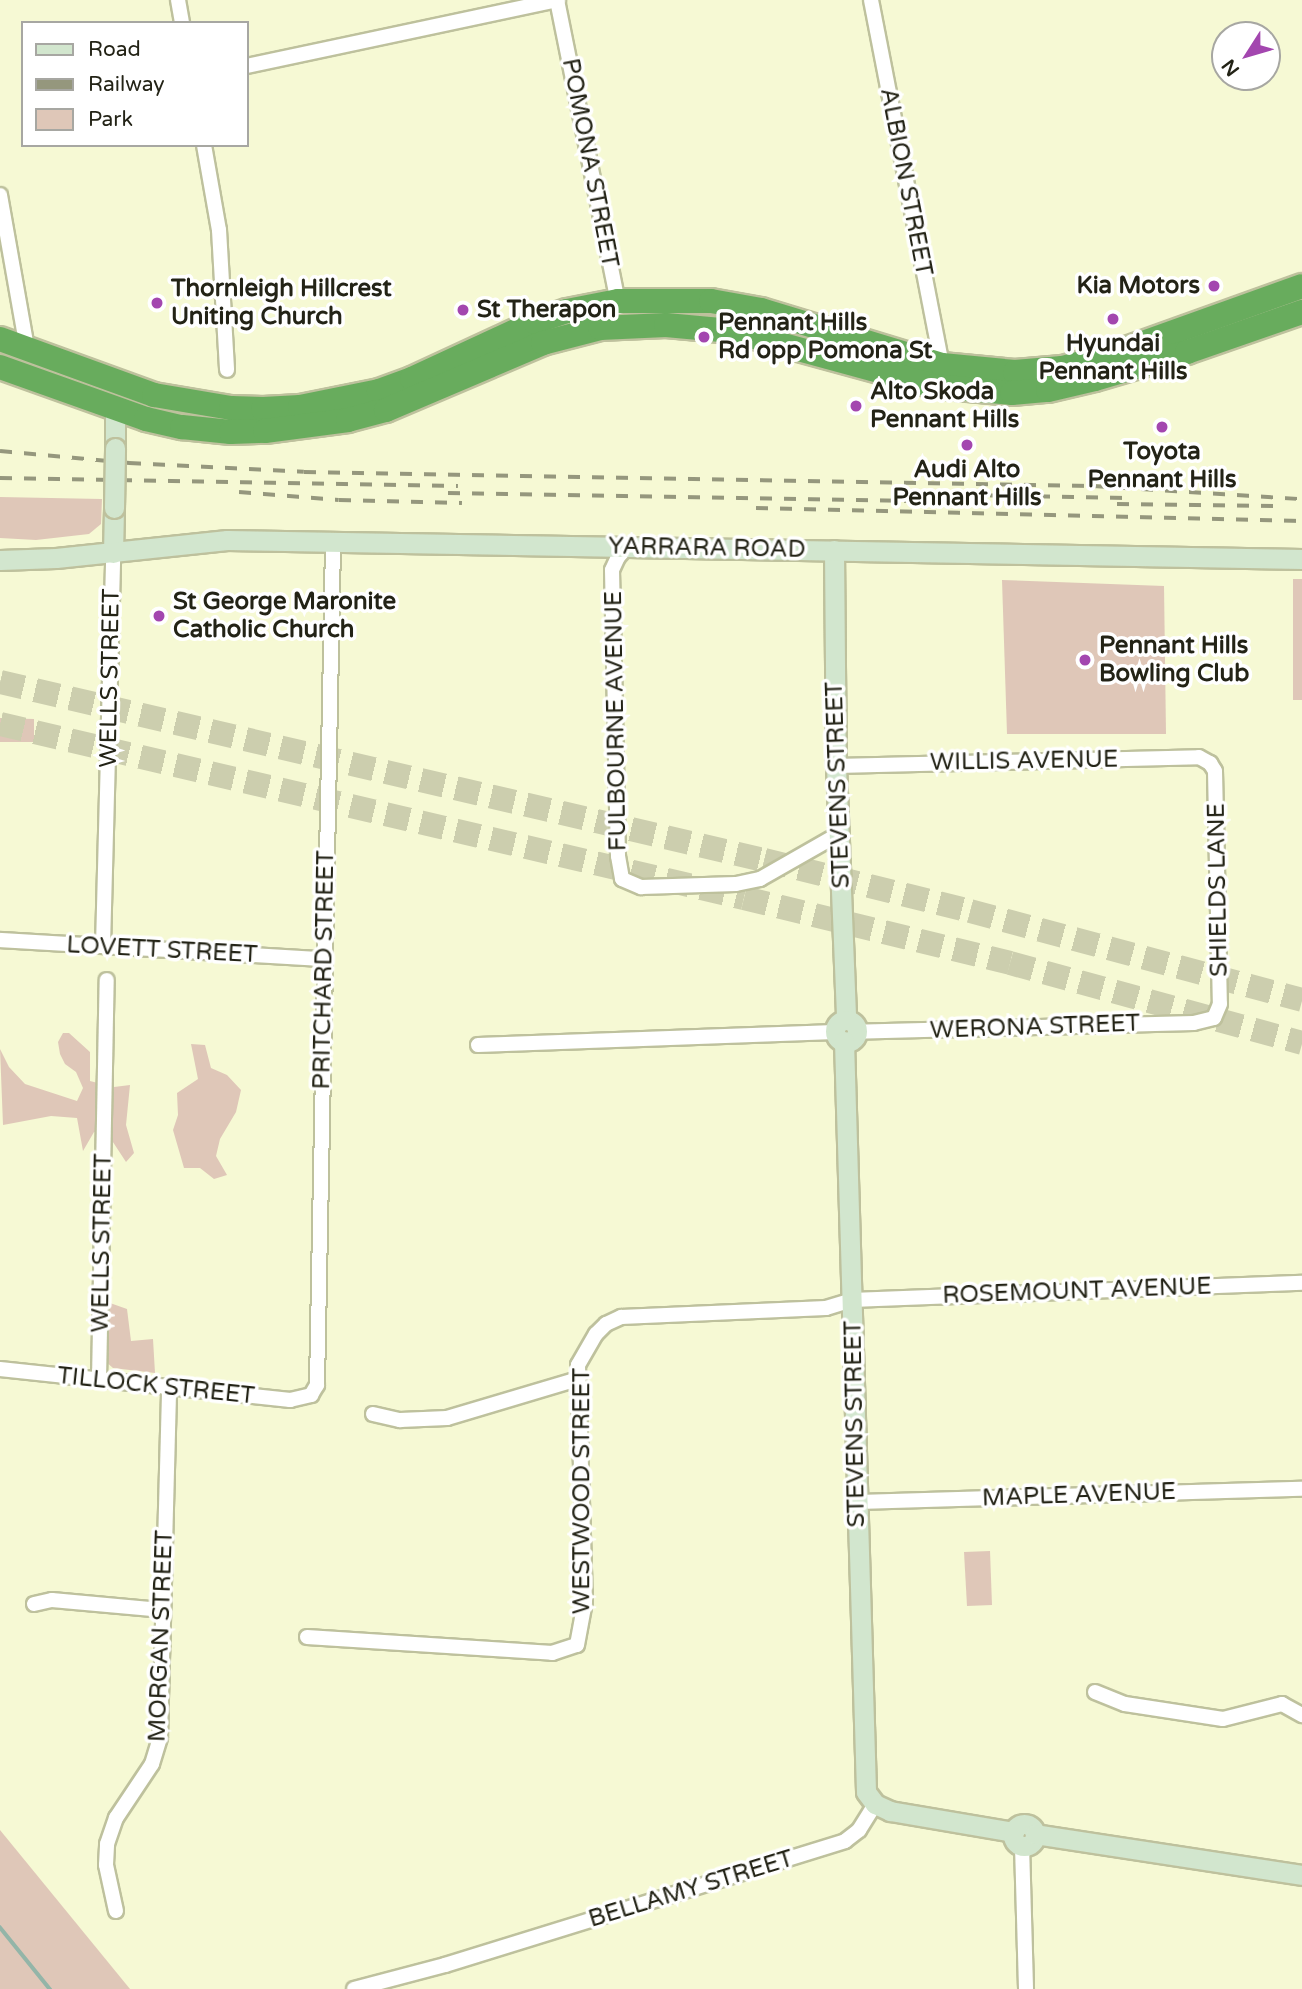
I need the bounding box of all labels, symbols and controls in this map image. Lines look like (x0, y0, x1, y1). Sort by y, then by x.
legend (21, 21, 248, 147)
north arrow (1211, 21, 1281, 91)
text: Road (88, 37, 141, 62)
text: N (1217, 55, 1244, 80)
street label: POMONA STREET (556, 56, 624, 270)
text: Railway (88, 72, 165, 97)
street label: ALBION STREET (874, 85, 938, 279)
text: Park (88, 107, 133, 132)
place label: Kia Motors (1077, 272, 1200, 300)
place label: Thornleigh Hillcrest Uniting Church (171, 275, 392, 331)
marker: Kia Motors (1206, 278, 1222, 294)
marker: Thornleigh Hillcrest Uniting Church (149, 295, 165, 311)
place label: St Therapon (477, 296, 616, 324)
marker: St Therapon (455, 302, 471, 318)
place label: Pennant Hills Rd opp Pomona St (718, 309, 932, 365)
marker: Hyundai Pennant Hills (1105, 311, 1121, 327)
marker: Pennant Hills Rd opp Pomona St (696, 329, 712, 345)
place label: Hyundai Pennant Hills (1038, 330, 1188, 386)
place label: Alto Skoda Pennant Hills (870, 378, 1019, 434)
marker: Alto Skoda Pennant Hills (848, 398, 864, 414)
marker: Toyota Pennant Hills (1154, 419, 1170, 435)
marker: Audi Alto Pennant Hills (959, 437, 975, 453)
place label: Toyota Pennant Hills (1087, 438, 1237, 494)
place label: Audi Alto Pennant Hills (892, 456, 1042, 512)
street label: YARRARA ROAD (608, 532, 806, 564)
street label: WELLS STREET (94, 588, 126, 768)
place label: St George Maronite Catholic Church (173, 588, 396, 644)
street label: FULBOURNE AVENUE (599, 591, 633, 851)
marker: St George Maronite Catholic Church (151, 608, 167, 624)
place label: Pennant Hills Bowling Club (1099, 632, 1249, 688)
marker: Pennant Hills Bowling Club (1077, 652, 1093, 668)
street label: STEVENS STREET (820, 681, 856, 889)
street label: WILLIS AVENUE (930, 745, 1118, 777)
street label: SHIELDS LANE (1202, 803, 1234, 977)
street label: PRITCHARD STREET (308, 850, 340, 1090)
street label: LOVETT STREET (66, 931, 258, 969)
street label: WERONA STREET (929, 1009, 1141, 1045)
street label: WELLS STREET (86, 1153, 118, 1333)
street label: ROSEMOUNT AVENUE (942, 1272, 1212, 1310)
street label: STEVENS STREET (839, 1320, 871, 1528)
street label: TILLOCK STREET (56, 1361, 256, 1411)
street label: WESTWOOD STREET (568, 1368, 596, 1614)
street label: MAPLE AVENUE (981, 1477, 1177, 1513)
street label: MORGAN STREET (143, 1529, 179, 1743)
street label: BELLAMY STREET (585, 1844, 797, 1934)

